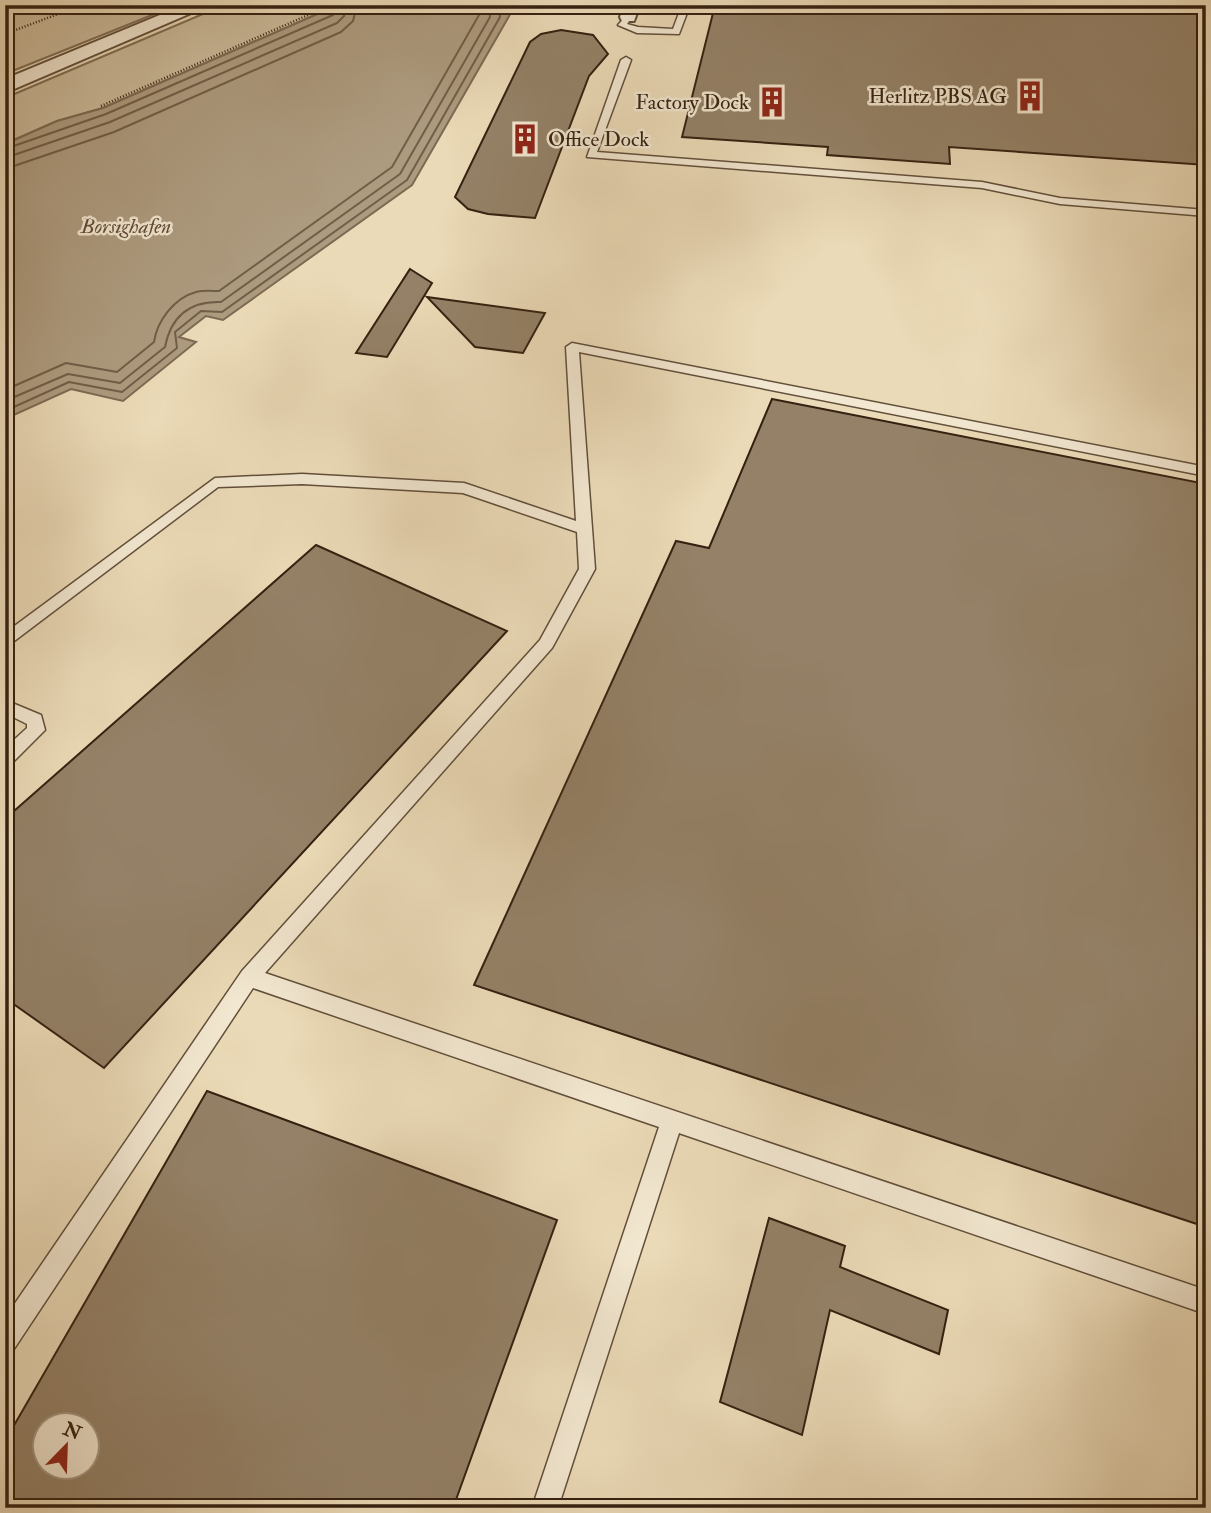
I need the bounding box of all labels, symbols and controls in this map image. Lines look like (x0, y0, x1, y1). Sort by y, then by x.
building icon: Herlitz PBS AG (1013, 79, 1047, 113)
place label: Herlitz PBS AG (868, 83, 1007, 110)
building icon: Factory Dock (755, 85, 789, 119)
place label: Factory Dock (635, 89, 749, 116)
building icon: Office Dock (508, 122, 542, 156)
place label: Office Dock (548, 126, 649, 153)
water label: Borsighafen (80, 213, 171, 240)
north arrow (32, 1412, 102, 1482)
text: N (59, 1417, 86, 1446)

